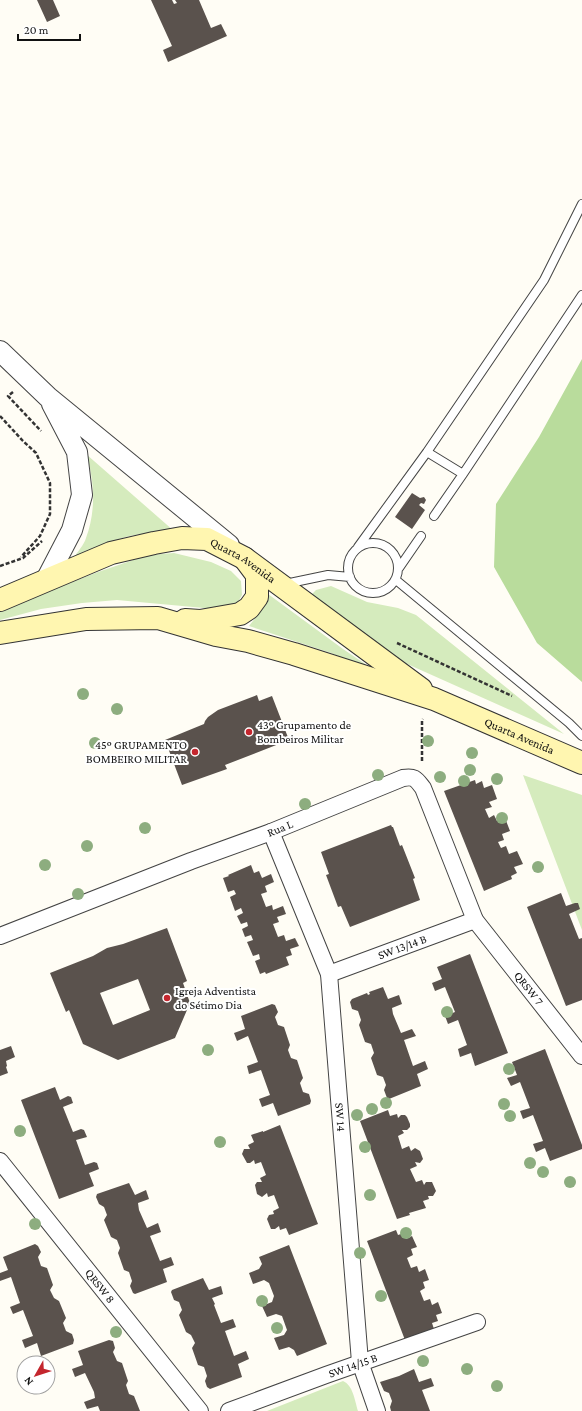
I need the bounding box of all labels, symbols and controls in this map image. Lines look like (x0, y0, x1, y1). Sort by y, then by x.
scale bar (18, 16, 80, 42)
text: 20 m (24, 23, 49, 37)
street label: Quarta Avenida (208, 535, 279, 586)
street label: Quarta Avenida (482, 715, 557, 757)
place label: 43º Grupamento de Bombeiros Militar (257, 718, 351, 746)
marker: 43º Grupamento de Bombeiros Militar (244, 727, 254, 737)
place label: 45º GRUPAMENTO BOMBEIRO MILITAR (86, 738, 187, 766)
marker: 45º GRUPAMENTO BOMBEIRO MILITAR (190, 747, 200, 757)
street label: Rua L (265, 817, 295, 840)
street label: SW 13/14 B (376, 931, 429, 962)
street label: QRSW 7 (511, 969, 547, 1008)
place label: Igreja Adventista do Sétimo Dia (175, 984, 257, 1012)
marker: Igreja Adventista do Sétimo Dia (162, 993, 172, 1003)
street label: SW 14 (332, 1102, 349, 1132)
street label: QRSW 8 (82, 1266, 118, 1306)
street label: SW 14/15 B (327, 1350, 380, 1381)
north arrow (16, 1355, 56, 1395)
text: N (21, 1374, 35, 1388)

